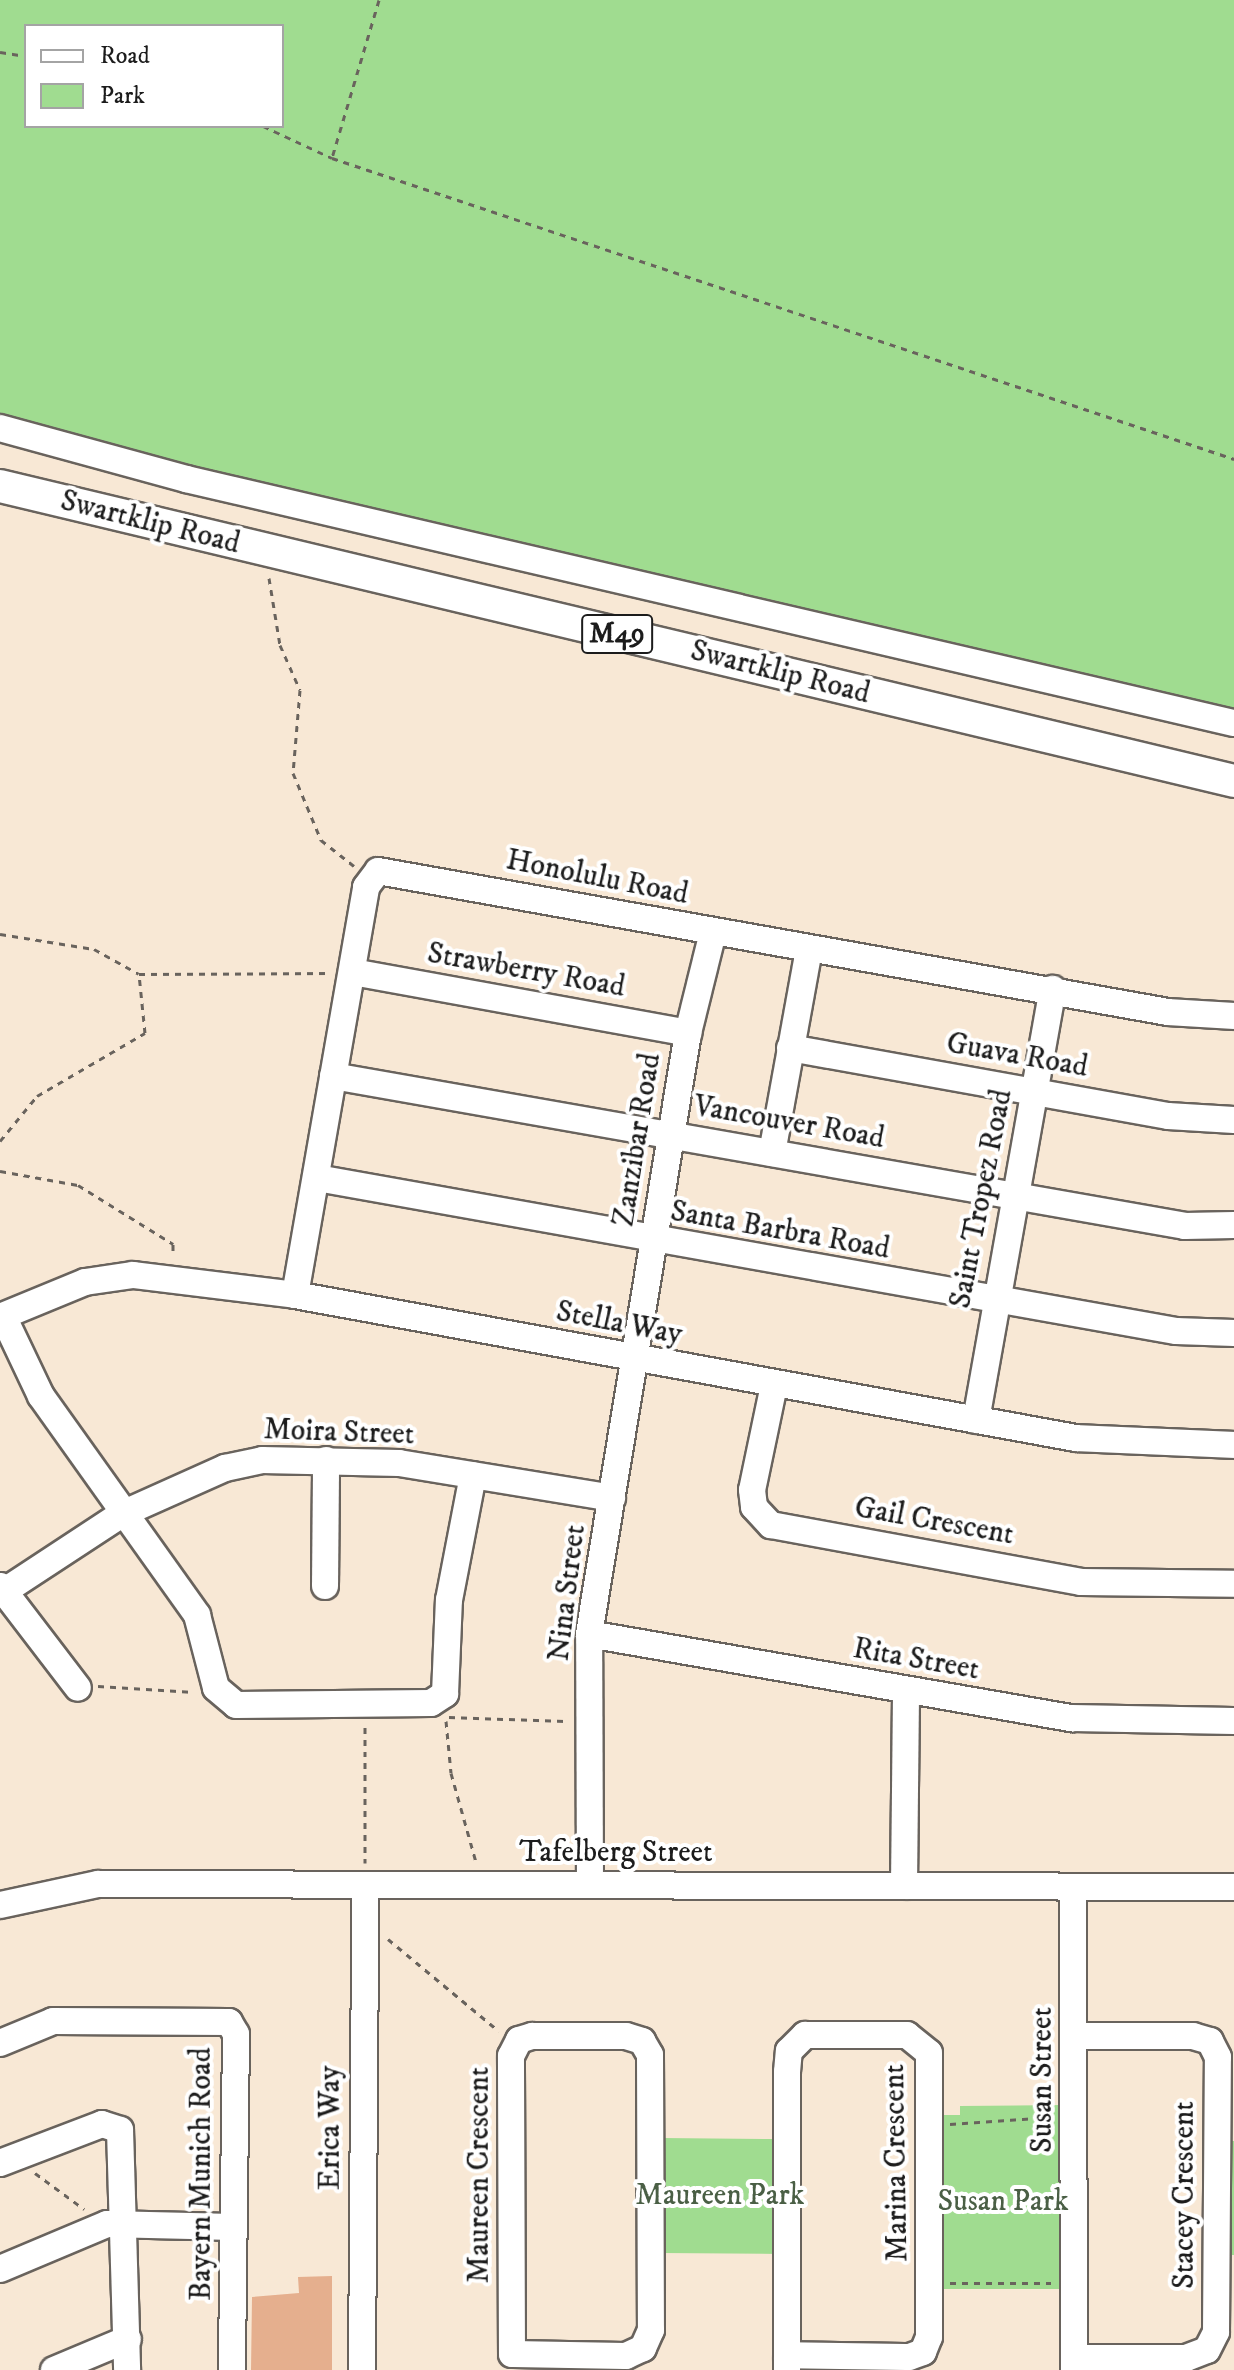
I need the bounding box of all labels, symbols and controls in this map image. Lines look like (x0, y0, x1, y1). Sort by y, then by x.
legend (24, 24, 284, 128)
text: Road (100, 41, 150, 71)
text: Park (100, 81, 145, 111)
street label: Swartklip Road (57, 483, 243, 563)
road number: M49 (581, 610, 653, 658)
street label: Swartklip Road (687, 633, 873, 713)
street label: Honolulu Road (503, 843, 691, 913)
street label: Strawberry Road (424, 936, 628, 1006)
street label: Guava Road (944, 1026, 1090, 1086)
street label: Zanzibar Road (607, 1051, 669, 1229)
street label: Saint Tropez Road (943, 1087, 1021, 1311)
street label: Vancouver Road (691, 1089, 887, 1157)
street label: Santa Barbra Road (668, 1194, 892, 1268)
street label: Stella Way (553, 1294, 685, 1354)
street label: Moira Street (263, 1412, 415, 1454)
street label: Gail Crescent (852, 1490, 1016, 1554)
street label: Nina Street (542, 1523, 594, 1663)
street label: Rita Street (850, 1631, 982, 1689)
street label: Tafelberg Street (519, 1835, 713, 1871)
street label: Susan Street (1025, 2007, 1061, 2153)
street label: Bayern Munich Road (184, 2047, 220, 2301)
street label: Marina Crescent (877, 2064, 917, 2262)
street label: Erica Way (313, 2066, 349, 2190)
street label: Maureen Crescent (462, 2067, 498, 2283)
street label: Stacey Crescent (1167, 2101, 1203, 2289)
park label: Maureen Park (636, 2178, 804, 2214)
park label: Susan Park (937, 2184, 1069, 2220)

